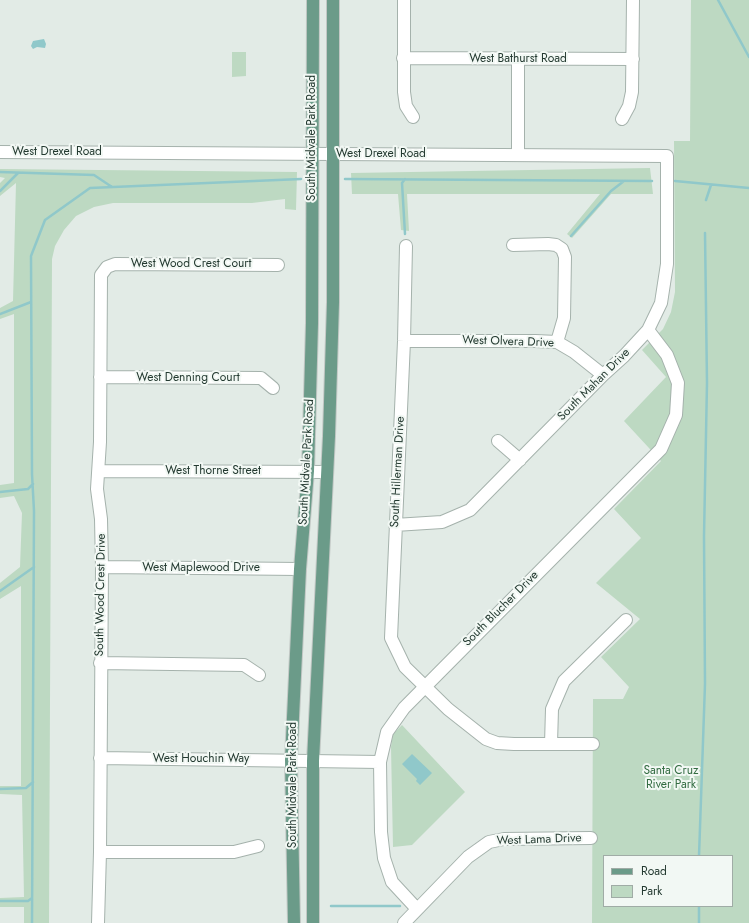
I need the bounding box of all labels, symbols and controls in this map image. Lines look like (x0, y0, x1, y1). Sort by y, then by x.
street label: West Bathurst Road (469, 52, 567, 66)
street label: South Midvale Park Road (305, 75, 319, 201)
street label: West Drexel Road (12, 145, 102, 159)
street label: West Drexel Road (336, 147, 426, 161)
street label: West Wood Crest Court (131, 257, 251, 271)
street label: West Olvera Drive (462, 333, 554, 351)
street label: South Mahan Drive (555, 346, 633, 424)
street label: West Denning Court (136, 371, 240, 385)
street label: South Midvale Park Road (297, 399, 317, 525)
street label: South Hillerman Drive (388, 416, 408, 528)
street label: West Thorne Street (165, 464, 261, 478)
street label: South Wood Crest Drive (93, 533, 109, 657)
street label: West Maplewood Drive (142, 561, 260, 575)
street label: South Blucher Drive (460, 568, 542, 650)
street label: South Midvale Park Road (286, 722, 300, 848)
street label: West Houchin Way (153, 752, 249, 766)
park label: Santa Cruz River Park (643, 764, 699, 792)
street label: West Lama Drive (496, 831, 582, 849)
legend (603, 855, 733, 907)
text: Road (641, 862, 667, 880)
text: Park (641, 882, 662, 900)

